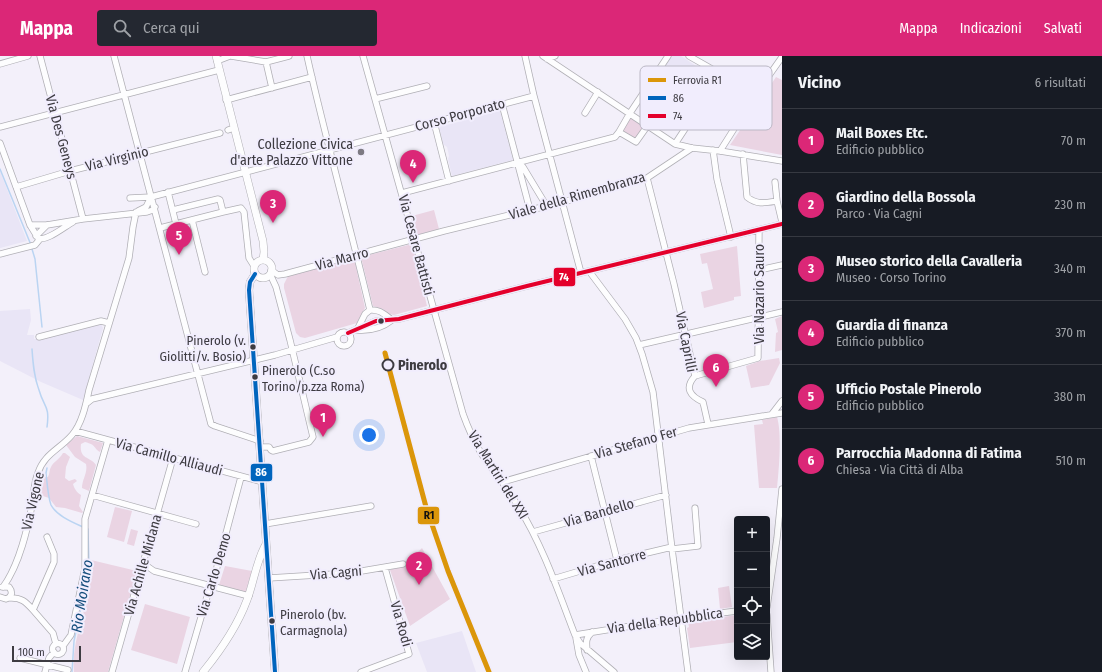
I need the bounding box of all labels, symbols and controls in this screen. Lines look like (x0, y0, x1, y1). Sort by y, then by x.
search box (97, 10, 377, 46)
text: Mappa (20, 17, 73, 40)
icon: search (111, 17, 133, 39)
text: Cerca qui (143, 19, 199, 37)
text: Mappa (899, 20, 938, 37)
text: Indicazioni (960, 20, 1022, 37)
text: Salvati (1044, 20, 1082, 37)
legend (640, 66, 772, 130)
text: Vicino (798, 72, 841, 93)
text: Ferrovia R1 (673, 74, 722, 87)
text: 6 risultati (1035, 75, 1086, 90)
text: 86 (673, 92, 684, 105)
street label: Via Des Geneys (42, 93, 80, 181)
street label: Corso Porporato (413, 95, 507, 135)
text: 74 (673, 110, 683, 123)
text: Mail Boxes Etc. (836, 124, 928, 142)
text: 1 (808, 133, 814, 148)
text: 70 m (1061, 133, 1086, 148)
place label: Collezione Civica d'arte Palazzo Vittone (230, 136, 353, 169)
text: Edificio pubblico (836, 142, 924, 157)
street label: Via Virginio (84, 143, 150, 175)
marker: Collezione Civica d'arte Palazzo Vittone (356, 147, 366, 157)
pin: 4 (400, 150, 426, 183)
street label: Viale della Rimembranza (507, 168, 647, 224)
text: Giardino della Bossola (836, 188, 976, 206)
pin: 3 (260, 190, 286, 223)
street label: Via Cesare Battisti (394, 193, 438, 297)
text: 2 (808, 197, 814, 212)
text: 230 m (1055, 197, 1086, 212)
text: Parco · Via Cagni (836, 206, 922, 221)
pin: 5 (166, 222, 192, 255)
street label: Via Marro (314, 244, 370, 274)
street label: Via Nazario Sauro (751, 244, 768, 344)
text: Museo storico della Cavalleria (836, 252, 1022, 270)
text: 3 (808, 261, 814, 276)
text: 340 m (1054, 261, 1086, 276)
line badge: 74 (553, 267, 576, 287)
text: Museo · Corso Torino (836, 270, 946, 285)
text: 74 (559, 271, 569, 284)
street label: Via Caprilli (672, 310, 700, 374)
unlabelled marker (376, 316, 386, 326)
text: Guardia di finanza (836, 316, 948, 334)
text: 4 (808, 325, 814, 340)
text: 370 m (1055, 325, 1086, 340)
place label: Pinerolo (v. Giolitti/v. Bosio) (160, 333, 246, 364)
text: Edificio pubblico (836, 334, 924, 349)
marker: Pinerolo (v. Giolitti/v. Bosio) (248, 342, 258, 352)
pin: 6 (703, 354, 729, 387)
place label: Pinerolo (398, 357, 448, 374)
marker: Pinerolo (381, 358, 395, 372)
place label: Pinerolo (C.so Torino/p.zza Roma) (262, 363, 365, 394)
marker: Pinerolo (C.so Torino/p.zza Roma) (250, 372, 260, 382)
text: Ufficio Postale Pinerolo (836, 380, 982, 398)
text: 5 (808, 389, 814, 404)
text: 380 m (1054, 389, 1086, 404)
text: Edificio pubblico (836, 398, 924, 413)
pin: 1 (310, 404, 336, 437)
street label: Via Stefano Fer (593, 423, 679, 463)
your location (359, 425, 379, 445)
street label: Via Martiri del XXI (464, 428, 532, 522)
street label: Via Camillo Alliaudi (113, 435, 225, 479)
text: Parrocchia Madonna di Fatima (836, 444, 1022, 462)
text: 6 (808, 453, 814, 468)
text: 510 m (1056, 453, 1086, 468)
text: Chiesa · Via Città di Alba (836, 462, 964, 477)
line badge: 86 (250, 463, 273, 482)
text: 86 (255, 466, 267, 479)
street label: Via Vigone (18, 470, 48, 532)
street label: Via Bandello (562, 495, 636, 531)
line badge: R1 (417, 506, 440, 525)
text: R1 (424, 509, 434, 522)
street label: Via Achille Midana (120, 512, 166, 618)
map controls (734, 516, 770, 660)
button: + (734, 516, 770, 552)
street label: Via Carlo Demo (193, 531, 235, 619)
street label: Via Santorre (576, 546, 648, 580)
pin: 2 (406, 552, 432, 585)
button: − (734, 552, 770, 588)
water label: Rio Moirano (67, 558, 97, 634)
street label: Via Cagni (309, 562, 363, 584)
button: locate (734, 588, 770, 624)
street label: Via Rodi (386, 599, 416, 649)
street label: Via della Repubblica (606, 604, 724, 638)
place label: Pinerolo (bv. Carmagnola) (280, 607, 347, 638)
marker: Pinerolo (bv. Carmagnola) (267, 616, 277, 626)
button: layers (734, 624, 770, 660)
scale bar (12, 644, 81, 663)
text: 100 m (18, 646, 45, 659)

